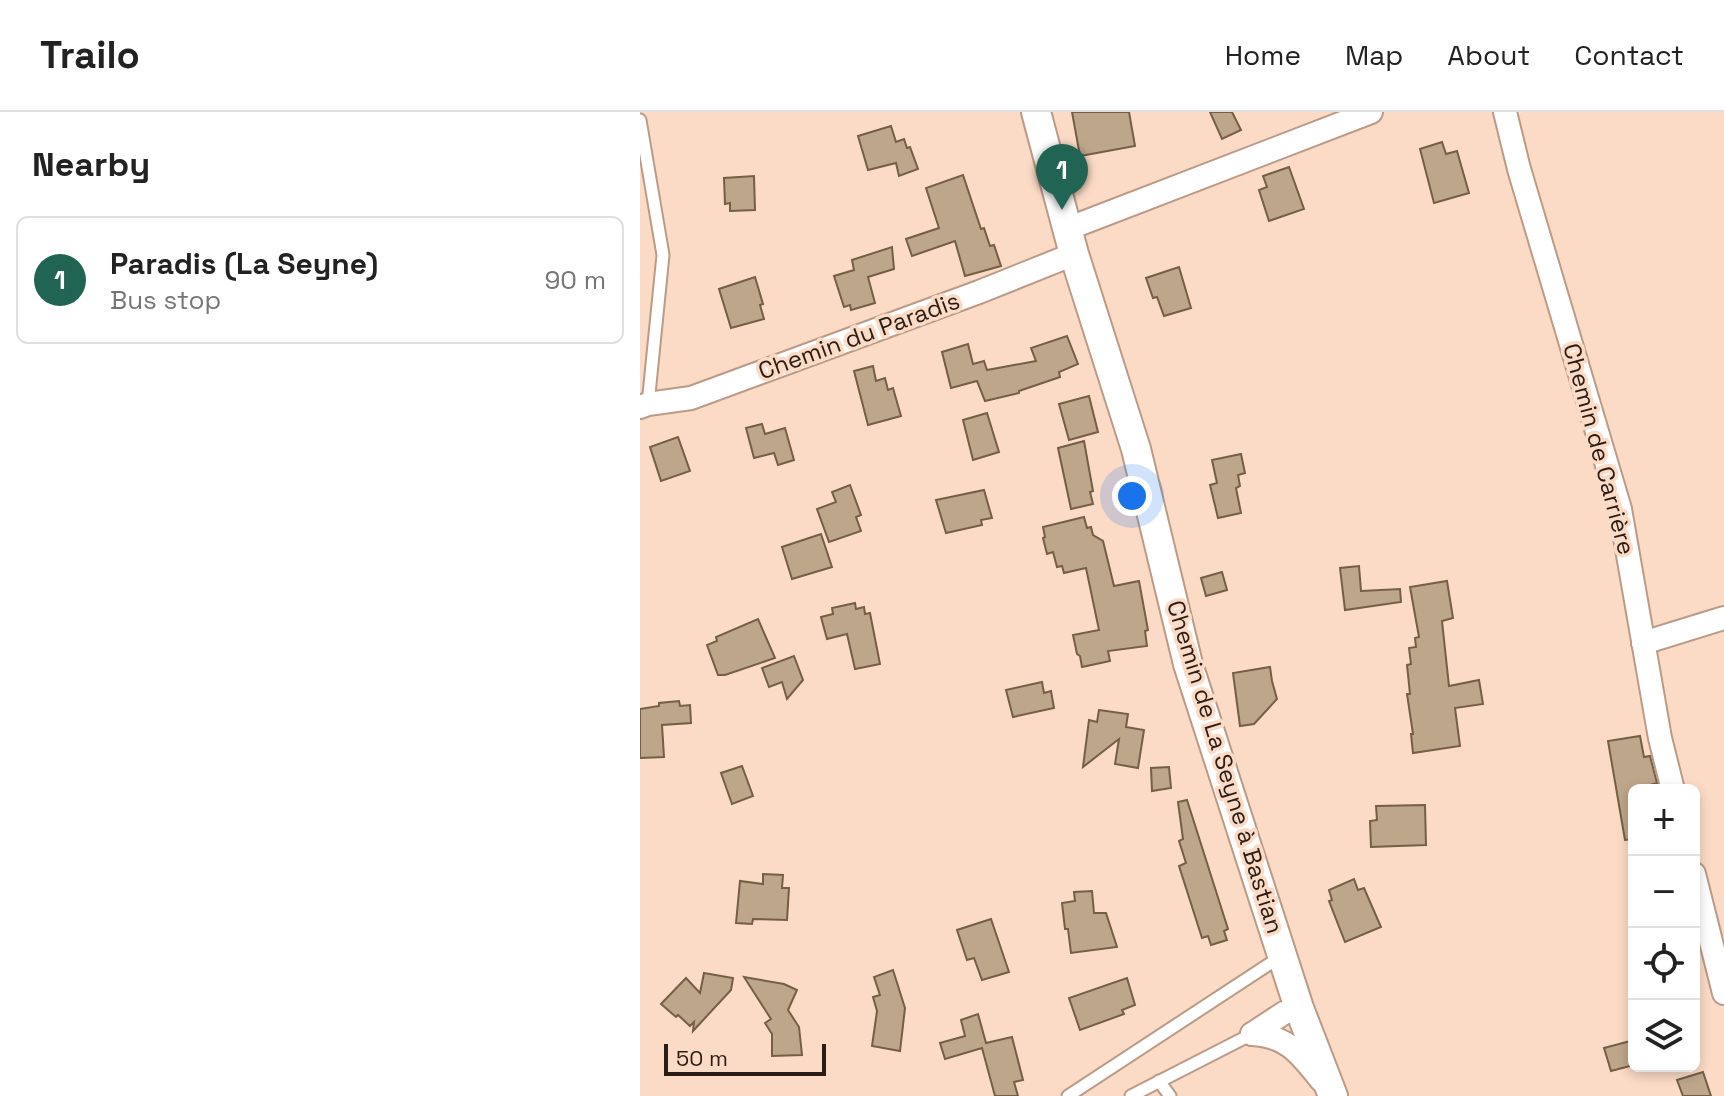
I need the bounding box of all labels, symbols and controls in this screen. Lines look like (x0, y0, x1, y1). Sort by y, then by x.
text: Trailo (40, 31, 140, 79)
text: Home (1225, 37, 1301, 73)
text: Map (1345, 37, 1403, 73)
text: About (1447, 37, 1530, 73)
text: Contact (1574, 37, 1684, 73)
text: Nearby (32, 143, 150, 186)
pin: 1 (1036, 144, 1088, 210)
text: Paradis (La Seyne) (110, 244, 378, 283)
text: 1 (54, 263, 66, 297)
text: 90 m (544, 263, 606, 297)
text: Bus stop (110, 283, 221, 317)
street label: Chemin du Paradis (754, 285, 964, 386)
street label: Chemin de Carrière (1556, 340, 1643, 558)
your location (1112, 476, 1152, 516)
street label: Chemin de La Seyne à Bastian (1160, 597, 1291, 937)
map controls (1628, 784, 1700, 1072)
button: + (1628, 784, 1700, 856)
button: − (1628, 856, 1700, 928)
button: locate (1628, 928, 1700, 1000)
button: layers (1628, 1000, 1700, 1072)
scale bar (664, 1040, 826, 1076)
text: 50 m (676, 1044, 728, 1072)

